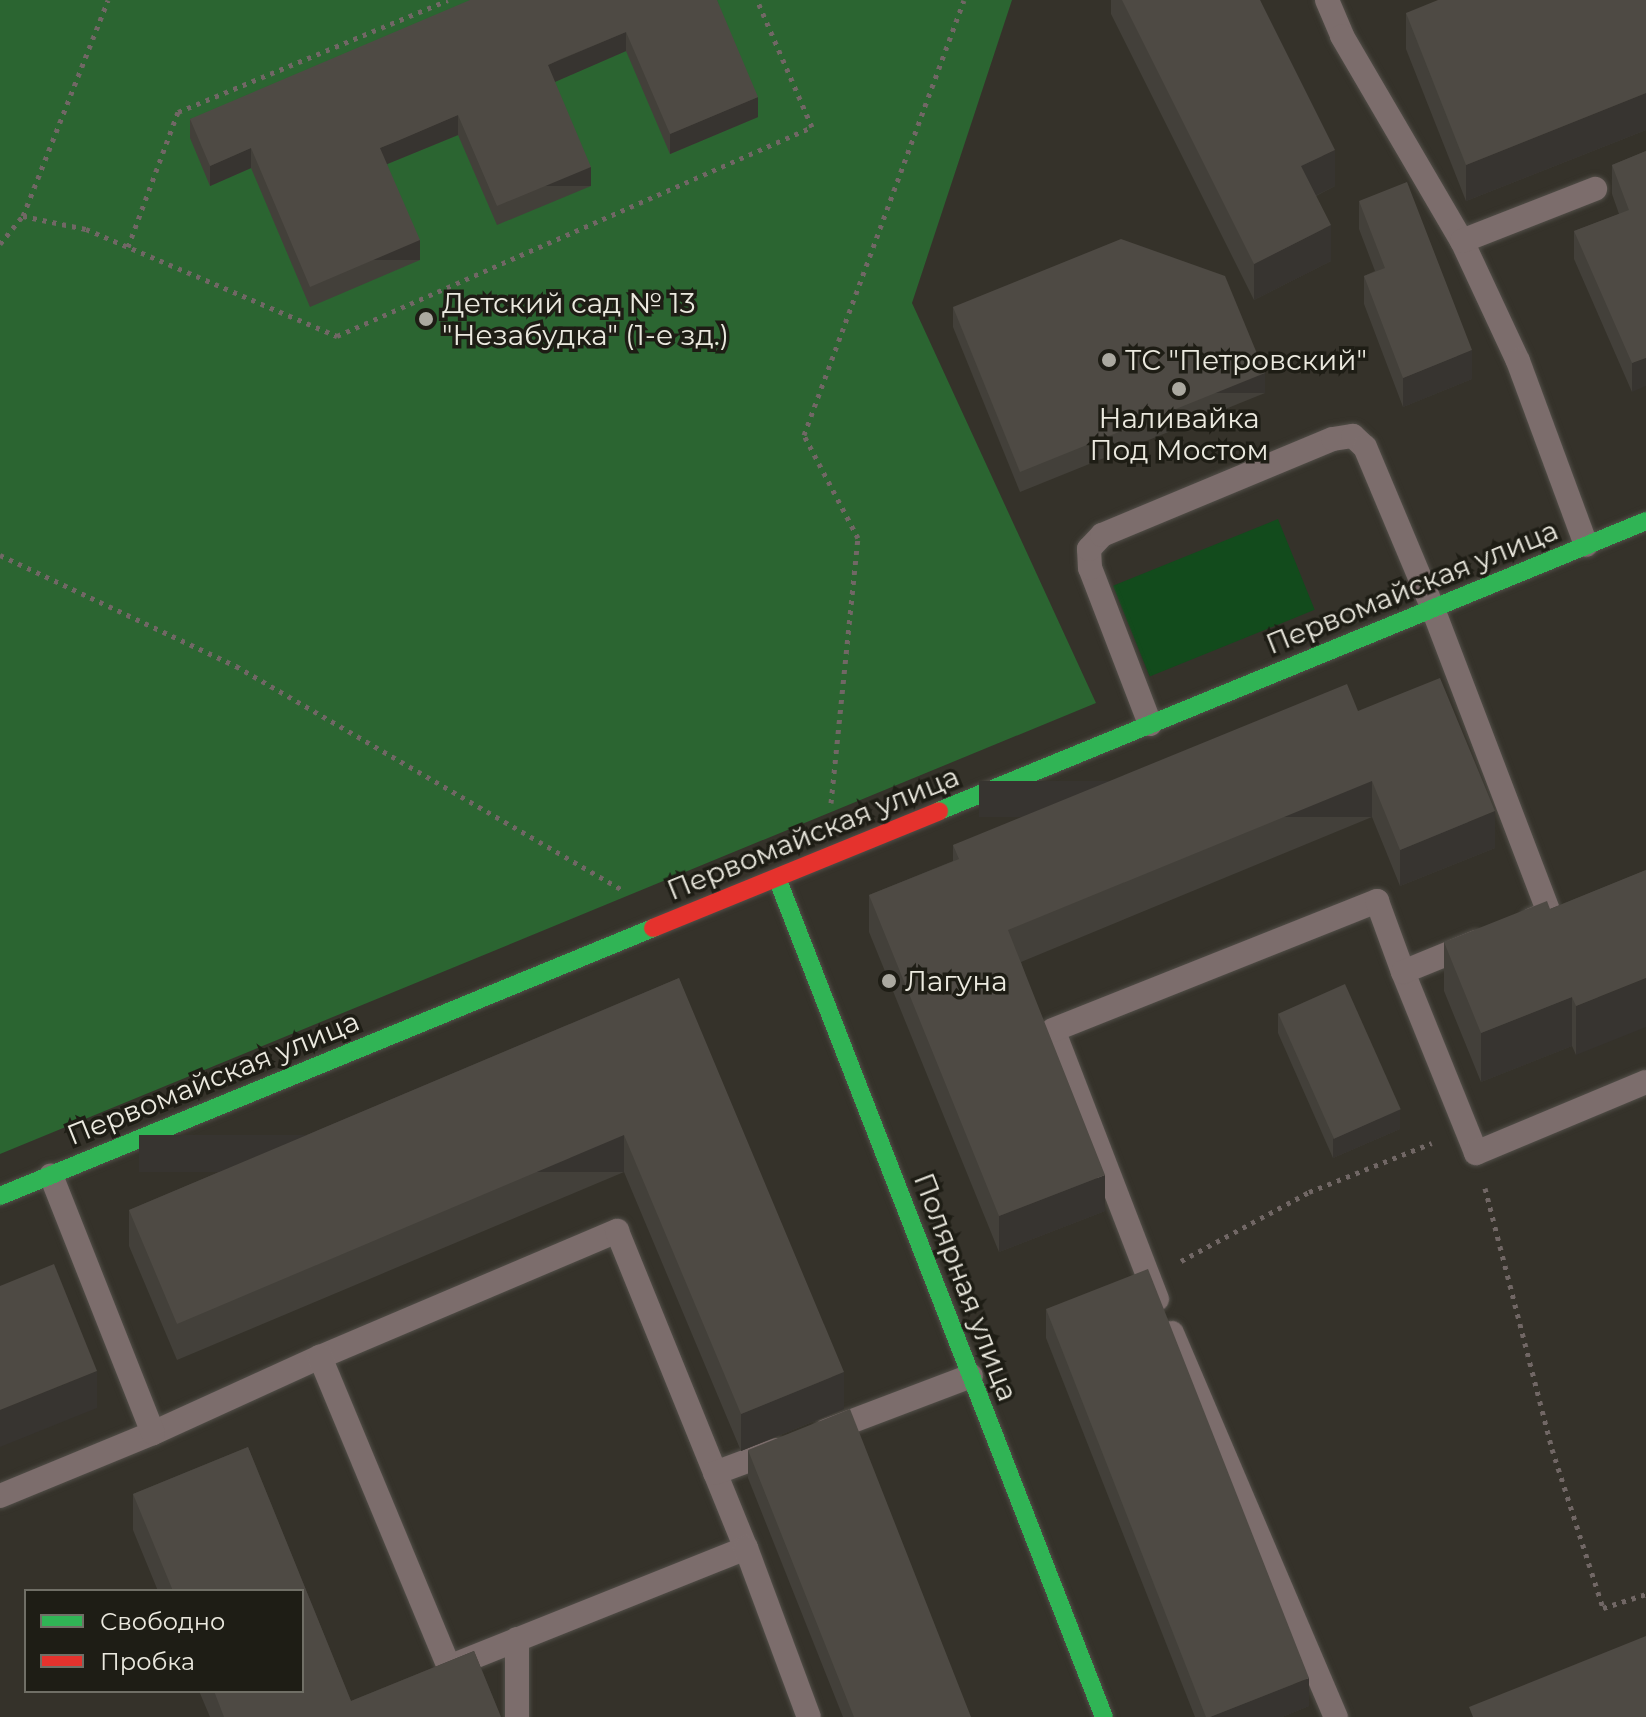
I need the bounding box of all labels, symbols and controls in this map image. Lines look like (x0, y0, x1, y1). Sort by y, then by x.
place label: Детский сад № 13 "Незабудка" (1-е зд.) (442, 286, 729, 352)
marker: Детский сад № 13 "Незабудка" (1-е зд.) (417, 310, 435, 328)
place label: ТС "Петровский" (1125, 343, 1367, 377)
marker: ТС "Петровский" (1100, 351, 1118, 369)
marker: Наливайка Под Мостом (1170, 380, 1188, 398)
place label: Наливайка Под Мостом (1089, 401, 1269, 467)
street label: Первомайская улица (1261, 513, 1563, 661)
street label: Первомайская улица (662, 759, 964, 907)
place label: Лагуна (905, 964, 1007, 998)
marker: Лагуна (880, 972, 898, 990)
street label: Первомайская улица (62, 1004, 364, 1152)
street label: Полярная улица (907, 1168, 1025, 1406)
legend (24, 1589, 304, 1693)
text: Свободно (100, 1607, 225, 1636)
text: Пробка (100, 1647, 195, 1676)

